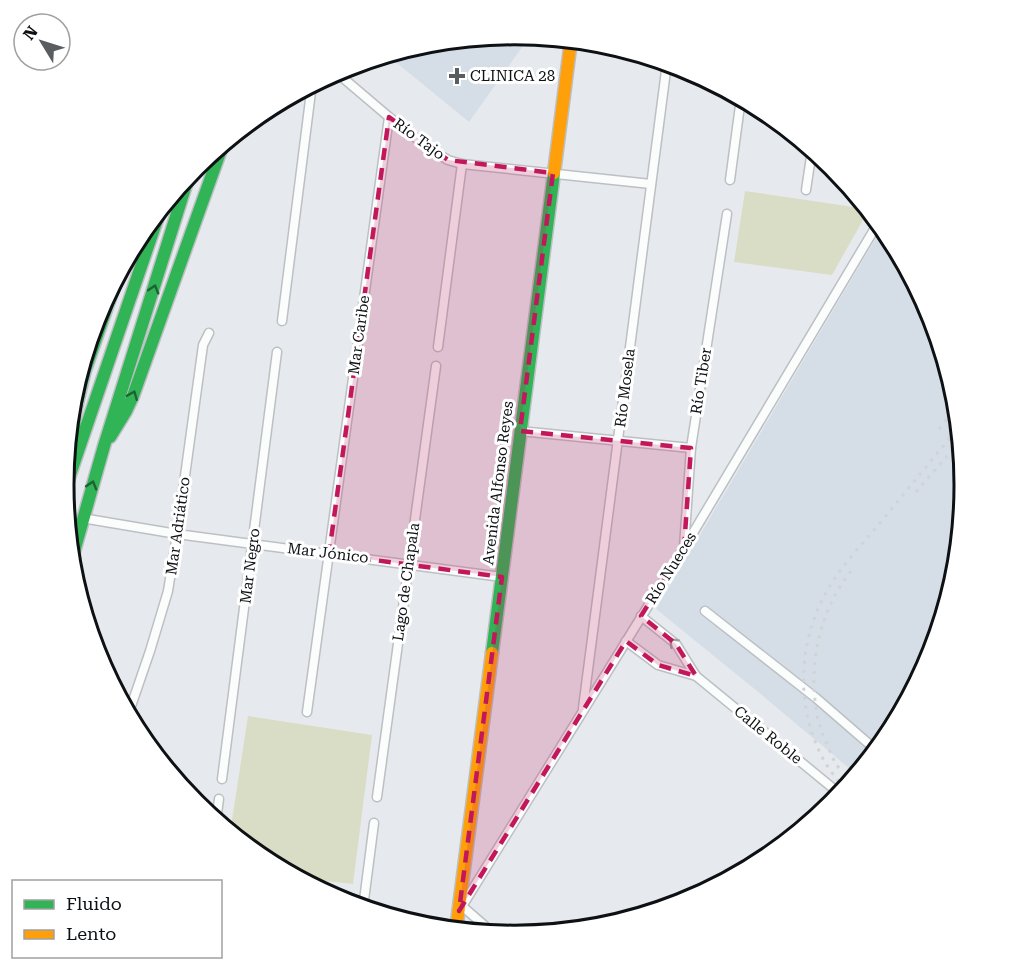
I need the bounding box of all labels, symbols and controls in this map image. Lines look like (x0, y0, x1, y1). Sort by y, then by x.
north arrow (12, 12, 72, 72)
text: N (19, 22, 42, 44)
marker: CLINICA 28 (448, 67, 466, 85)
place label: CLINICA 28 (470, 67, 555, 85)
street label: Río Tajo (390, 114, 448, 164)
one-way arrow (147, 284, 159, 295)
street label: Mar Caribe (345, 294, 373, 376)
street label: Río Tiber (687, 346, 715, 416)
street label: Río Mosela (611, 347, 639, 429)
one-way arrow (126, 390, 138, 401)
street label: Avenida Alfonso Reyes (479, 400, 517, 566)
street label: Mar Adriático (162, 476, 194, 576)
one-way arrow (85, 480, 97, 491)
street label: Lago de Chapala (389, 522, 423, 642)
street label: Mar Negro (236, 527, 264, 605)
street label: Río Nueces (642, 529, 700, 607)
street label: Mar Jónico (286, 539, 370, 567)
one-way arrow (670, 639, 681, 650)
street label: Calle Roble (730, 702, 806, 768)
legend (12, 880, 222, 958)
text: Fluido (66, 893, 122, 914)
text: Lento (66, 923, 116, 944)

